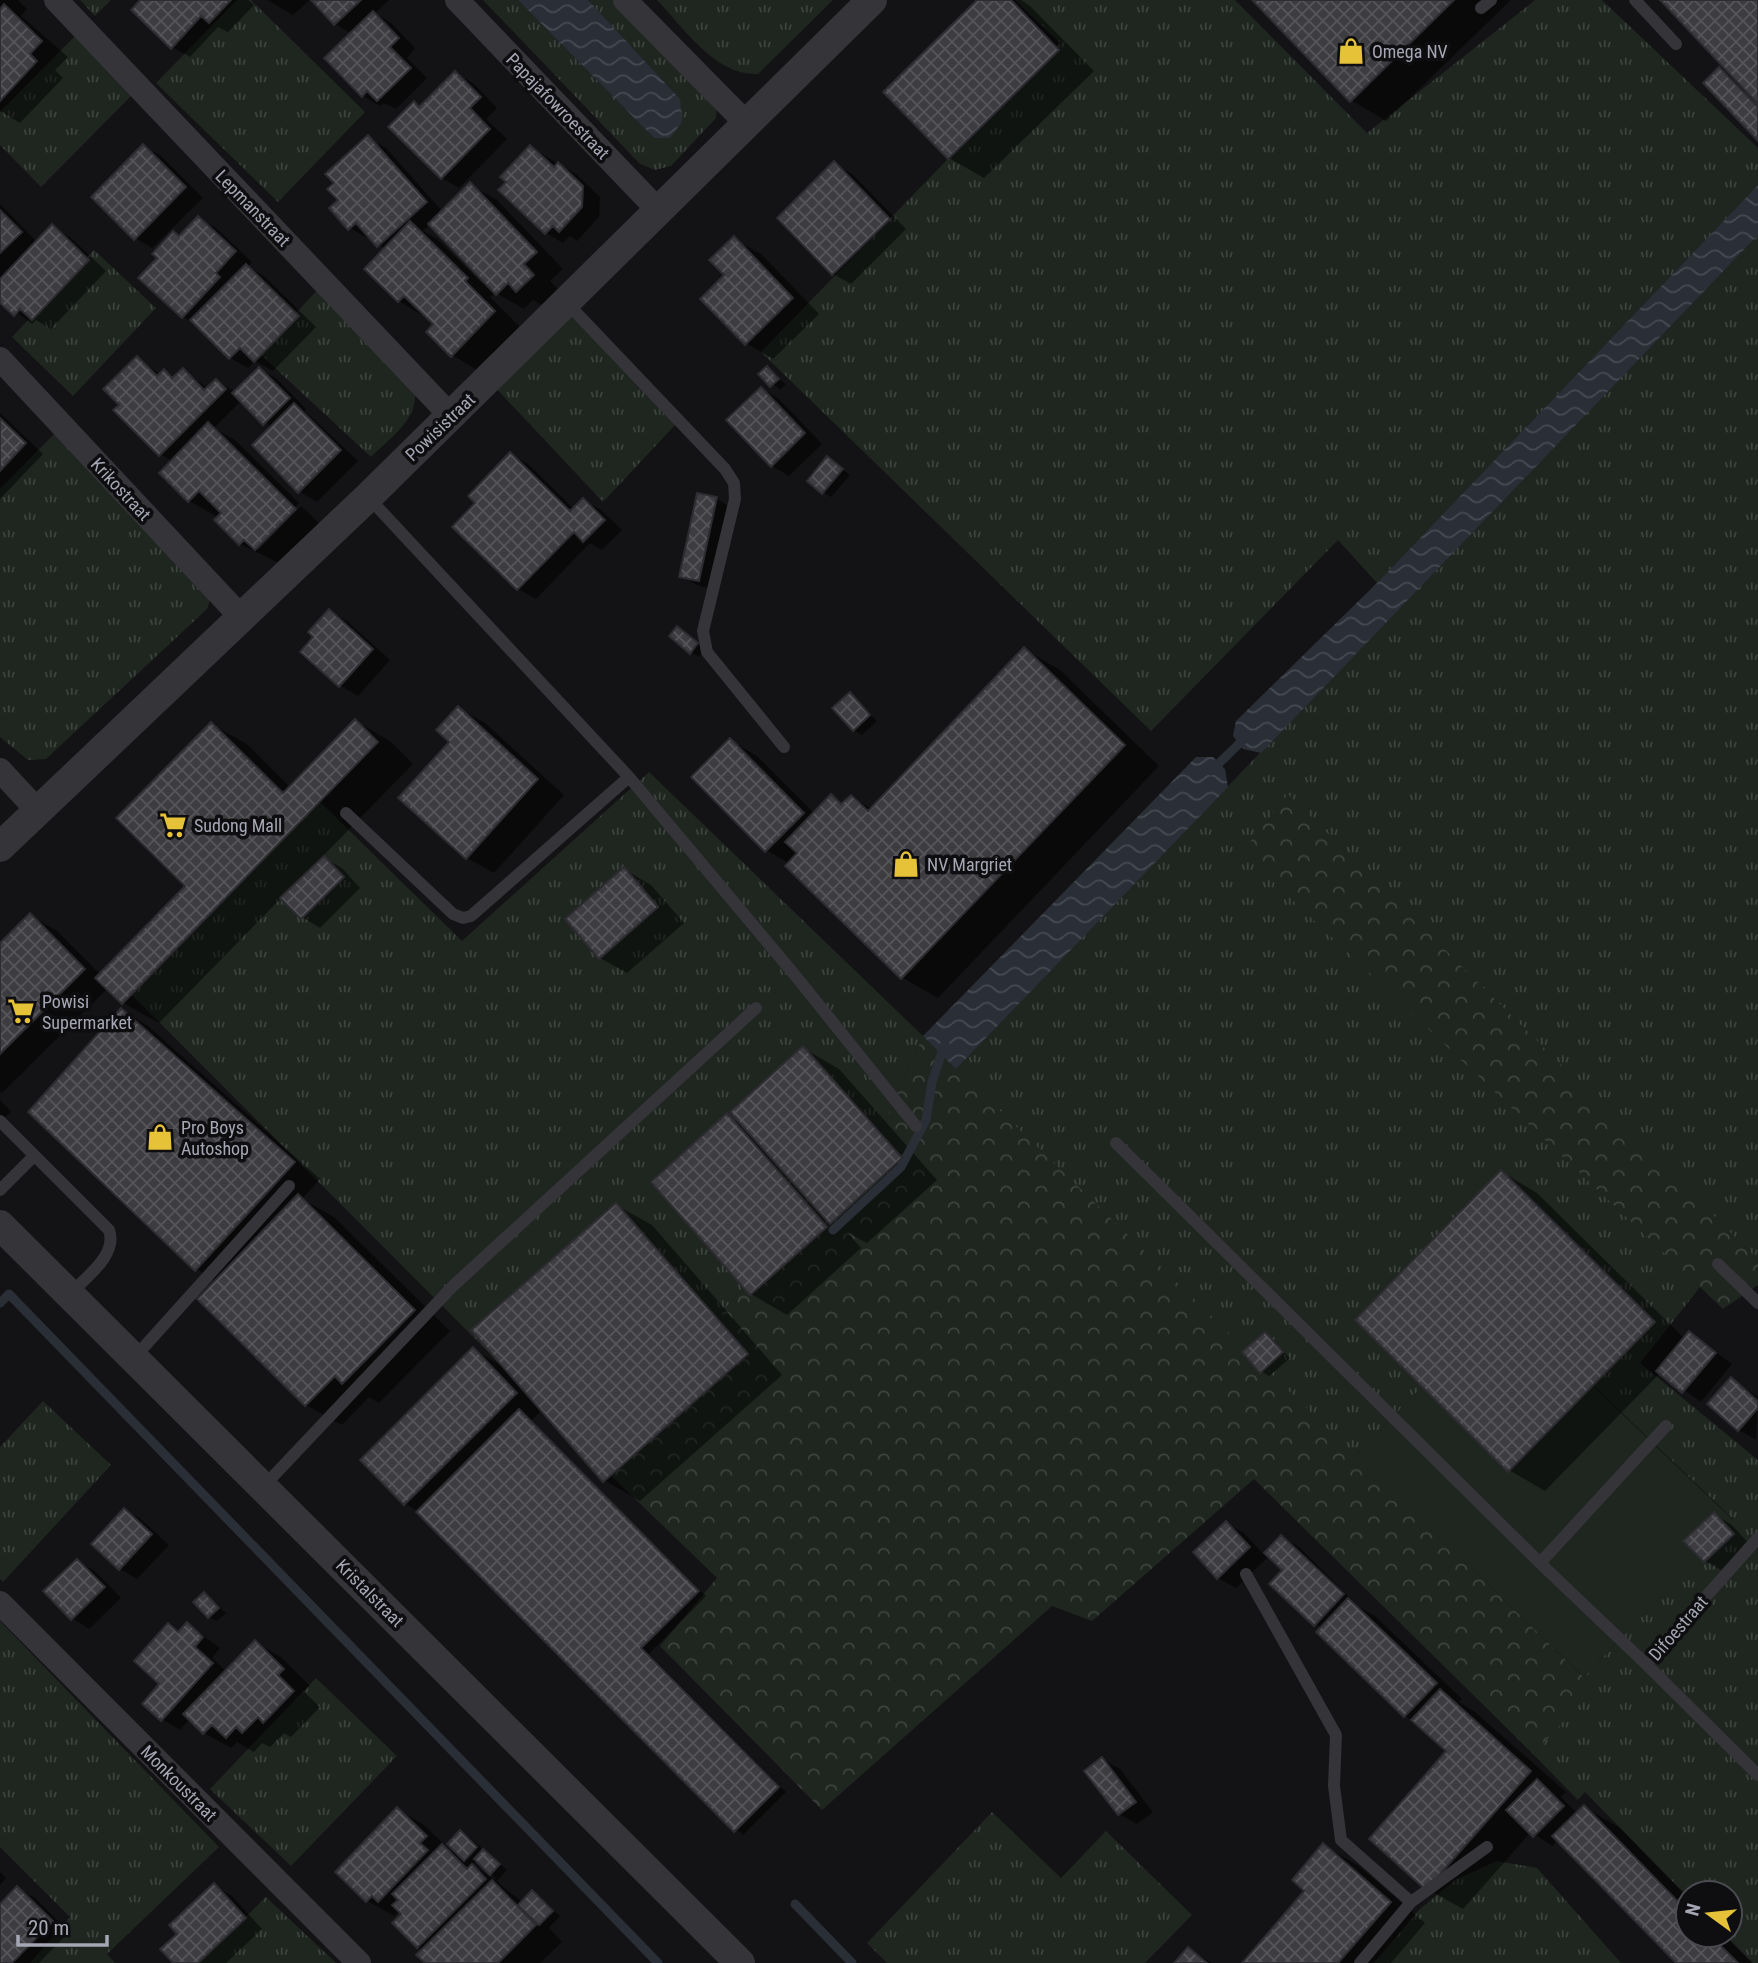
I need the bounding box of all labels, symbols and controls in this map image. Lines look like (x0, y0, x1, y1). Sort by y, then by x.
shop icon: Omega NV (1336, 36, 1366, 66)
place label: Omega NV (1372, 41, 1448, 62)
street label: Papajafowroestraat (502, 49, 614, 163)
street label: Lepmanstraat (211, 165, 295, 251)
street label: Powisistraat (401, 389, 479, 465)
street label: Krikostraat (87, 453, 155, 525)
supermarket icon: Sudong Mall (158, 810, 188, 840)
place label: Sudong Mall (194, 815, 282, 836)
shop icon: NV Margriet (891, 849, 921, 879)
place label: NV Margriet (927, 854, 1012, 875)
place label: Powisi Supermarket (42, 991, 132, 1033)
supermarket icon: Powisi Supermarket (6, 996, 36, 1026)
place label: Pro Boys Autoshop (181, 1117, 249, 1159)
shop icon: Pro Boys Autoshop (145, 1122, 175, 1152)
street label: Kristalstraat (332, 1555, 408, 1631)
street label: Difoestraat (1644, 1591, 1712, 1665)
street label: Monkoustraat (137, 1741, 221, 1825)
north arrow (1674, 1879, 1744, 1949)
text: N (1680, 1901, 1706, 1918)
scale bar (18, 1904, 107, 1948)
text: 20 m (28, 1916, 69, 1940)

